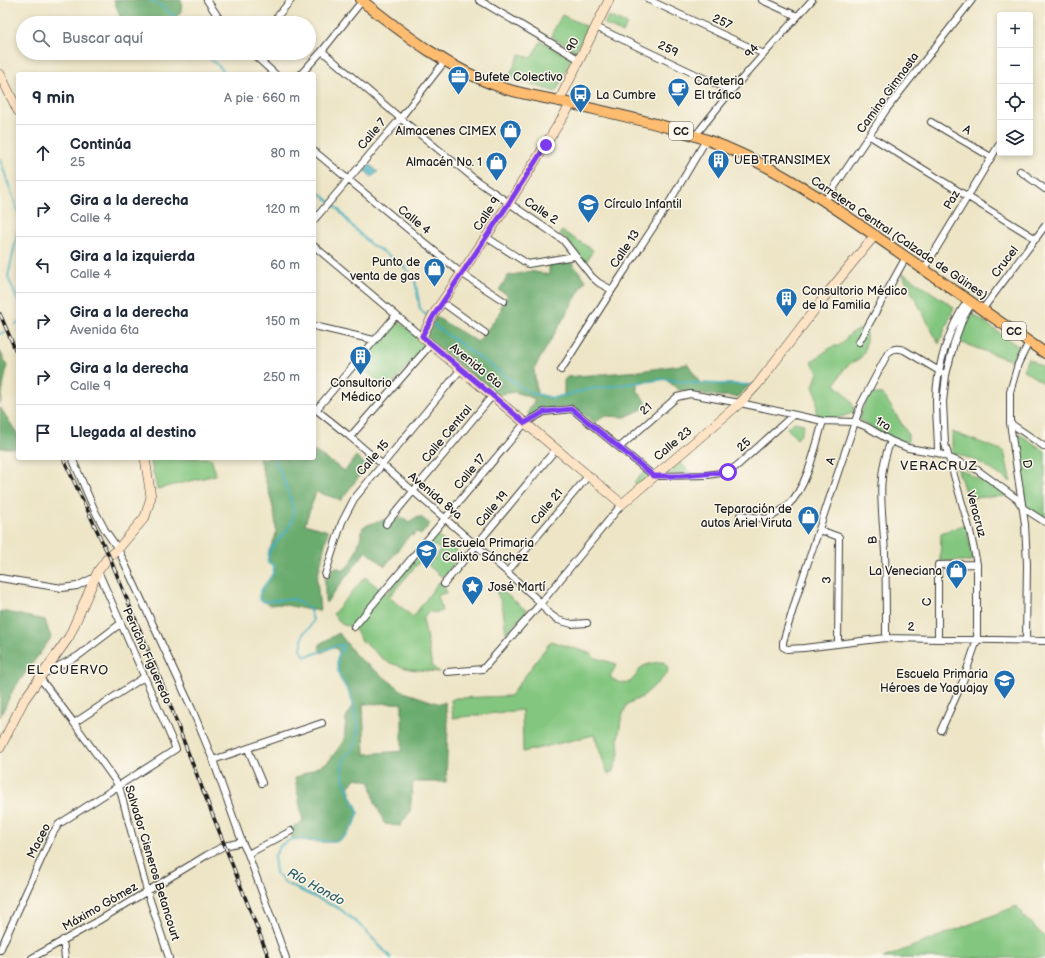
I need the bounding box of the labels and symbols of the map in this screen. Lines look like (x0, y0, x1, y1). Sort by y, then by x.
street label: 257 (710, 11, 734, 33)
street label: 90 (563, 35, 583, 55)
street label: 259 (655, 38, 681, 60)
street label: 94 (742, 40, 763, 61)
street label: Camino Gimnasta (854, 50, 922, 136)
office icon: Bufete Colectivo (446, 64, 472, 97)
place label: Bufete Colectivo (474, 70, 563, 85)
place label: Cafeteria El tráfico (694, 74, 744, 103)
cafe icon: Cafeteria El tráfico (665, 75, 691, 108)
bus stop icon: La Cumbre (568, 82, 594, 115)
place label: La Cumbre (596, 88, 656, 103)
street label: Calle 7 (355, 115, 390, 153)
shop icon: Almacenes CIMEX (498, 118, 524, 151)
road number: CC (669, 122, 693, 140)
street label: A (960, 122, 974, 139)
place label: Almacenes CIMEX (395, 124, 496, 139)
route end (537, 136, 555, 154)
building icon: UEB TRANSIMEX (706, 147, 732, 180)
shop icon: Almacén No. 1 (484, 149, 510, 182)
place label: UEB TRANSIMEX (734, 153, 830, 168)
place label: Almacén No. 1 (406, 155, 482, 170)
street label: Carretera Central (Calzada de Güines) (808, 173, 990, 303)
street label: Paz (941, 188, 964, 212)
school or university icon: Círculo Infantil (575, 191, 601, 224)
street label: Calle 9 (470, 194, 504, 234)
street label: Calle 2 (521, 194, 561, 228)
place label: Círculo Infantil (604, 197, 682, 212)
street label: Calle 4 (394, 202, 434, 238)
street label: Calle 13 (607, 227, 643, 271)
street label: Crucel (988, 243, 1022, 281)
place label: Punto de venta de gas (349, 255, 420, 284)
shop icon: Punto de venta de gas (422, 256, 448, 289)
place label: Consultorio Médico de la Familia (802, 284, 907, 313)
building icon: Consultorio Médico de la Familia (773, 285, 799, 318)
road number: CC (1002, 322, 1026, 340)
street label: Avenida 6ta (447, 340, 506, 392)
building icon: Consultorio Médico (348, 343, 374, 376)
place label: Consultorio Médico (330, 376, 392, 405)
street label: 21 (637, 400, 655, 418)
street label: Calle Central (419, 402, 475, 466)
street label: 1ra (872, 414, 894, 435)
street label: Calle 23 (651, 424, 695, 464)
street label: 25 (734, 435, 754, 455)
street label: Calle 15 (353, 437, 393, 479)
street label: Calle 17 (451, 451, 489, 493)
street label: A (823, 455, 839, 467)
district label: VERACRUZ (900, 458, 978, 474)
street label: D (1019, 459, 1035, 470)
route start (719, 463, 737, 481)
street label: Avenida 8va (405, 469, 465, 523)
street label: Calle 21 (528, 486, 566, 528)
street label: Calle 19 (473, 488, 511, 530)
street label: Veracruz (963, 489, 989, 539)
place label: Teparación de autos Ariel Viruta (701, 502, 792, 531)
shop icon: Teparación de autos Ariel Viruta (795, 503, 821, 536)
street label: B (865, 535, 881, 545)
place label: Escuela Primaria Calixto Sánchez (442, 536, 534, 565)
school or university icon: Escuela Primaria Calixto Sánchez (414, 537, 440, 570)
shop icon: La Veneciana (944, 558, 970, 591)
place label: La Veneciana (869, 564, 942, 579)
place icon: José Martí (459, 574, 485, 607)
street label: 3 (819, 576, 835, 584)
place label: José Martí (488, 580, 546, 595)
street label: C (920, 597, 935, 606)
street label: Perucho Figueredo (119, 606, 175, 707)
street label: 2 (907, 619, 915, 635)
district label: EL CUERVO (27, 662, 109, 678)
place label: Escuela Primaria Héroes de Yaguajay (880, 667, 989, 696)
school or university icon: Escuela Primaria Héroes de Yaguajay (991, 668, 1017, 701)
street label: Salvador Cisneros Betancourt (121, 783, 183, 943)
street label: Maceo (24, 821, 54, 861)
water label: Río Hondo (285, 865, 348, 909)
street label: Máximo Gómez (60, 879, 140, 935)

